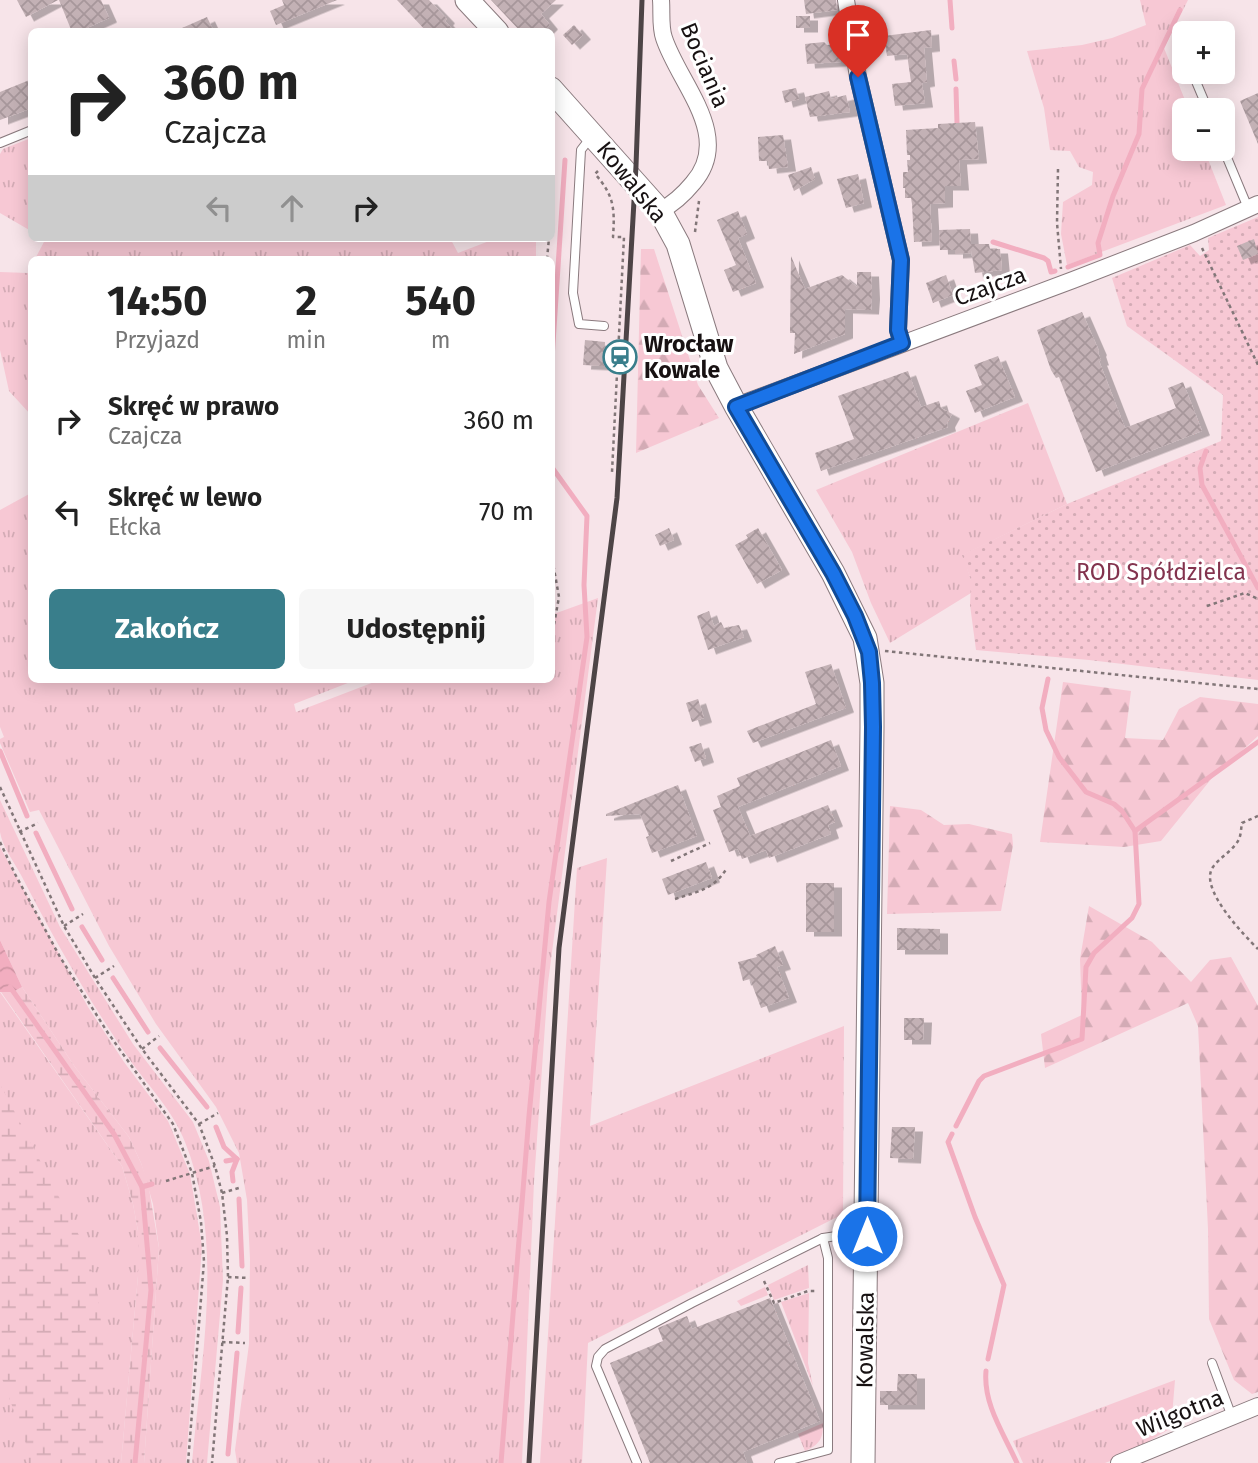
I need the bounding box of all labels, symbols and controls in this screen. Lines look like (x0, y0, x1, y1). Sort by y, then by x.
pin (828, 5, 888, 77)
icon: arrive (839, 16, 877, 54)
street label: Bociania (675, 18, 735, 112)
map controls (1172, 21, 1235, 161)
button: + (1172, 21, 1235, 84)
text: 360 m (164, 53, 299, 112)
icon: right (49, 56, 140, 147)
button: − (1172, 98, 1235, 161)
text: Czajcza (164, 113, 268, 151)
street label: Kowalska (591, 136, 673, 228)
icon: left (200, 189, 238, 227)
icon: ahead (273, 189, 311, 227)
icon: right (346, 189, 384, 227)
street label: Czajcza (950, 260, 1030, 312)
text: 14:50 (107, 276, 208, 326)
text: 2 (296, 276, 317, 326)
text: 540 (405, 276, 476, 326)
text: Przyjazd (115, 326, 200, 354)
text: min (287, 326, 326, 354)
text: m (431, 326, 450, 354)
place label: Wrocław Kowale (644, 330, 734, 384)
station icon: Wrocław Kowale (601, 338, 639, 376)
text: Skręć w prawo (108, 391, 279, 422)
icon: right (49, 402, 87, 440)
text: 360 m (463, 405, 534, 436)
text: Czajcza (108, 422, 182, 450)
text: Skręć w lewo (108, 482, 262, 513)
icon: left (49, 493, 87, 531)
text: 70 m (479, 496, 534, 527)
text: Ełcka (108, 513, 162, 541)
park label: ROD Spółdzielca (1076, 558, 1246, 586)
button: Zakończ (49, 589, 285, 669)
button: Udostępnij (299, 589, 534, 669)
position arrow (830, 1199, 904, 1273)
street label: Kowalska (850, 1291, 880, 1389)
street label: Wilgotna (1132, 1383, 1228, 1443)

